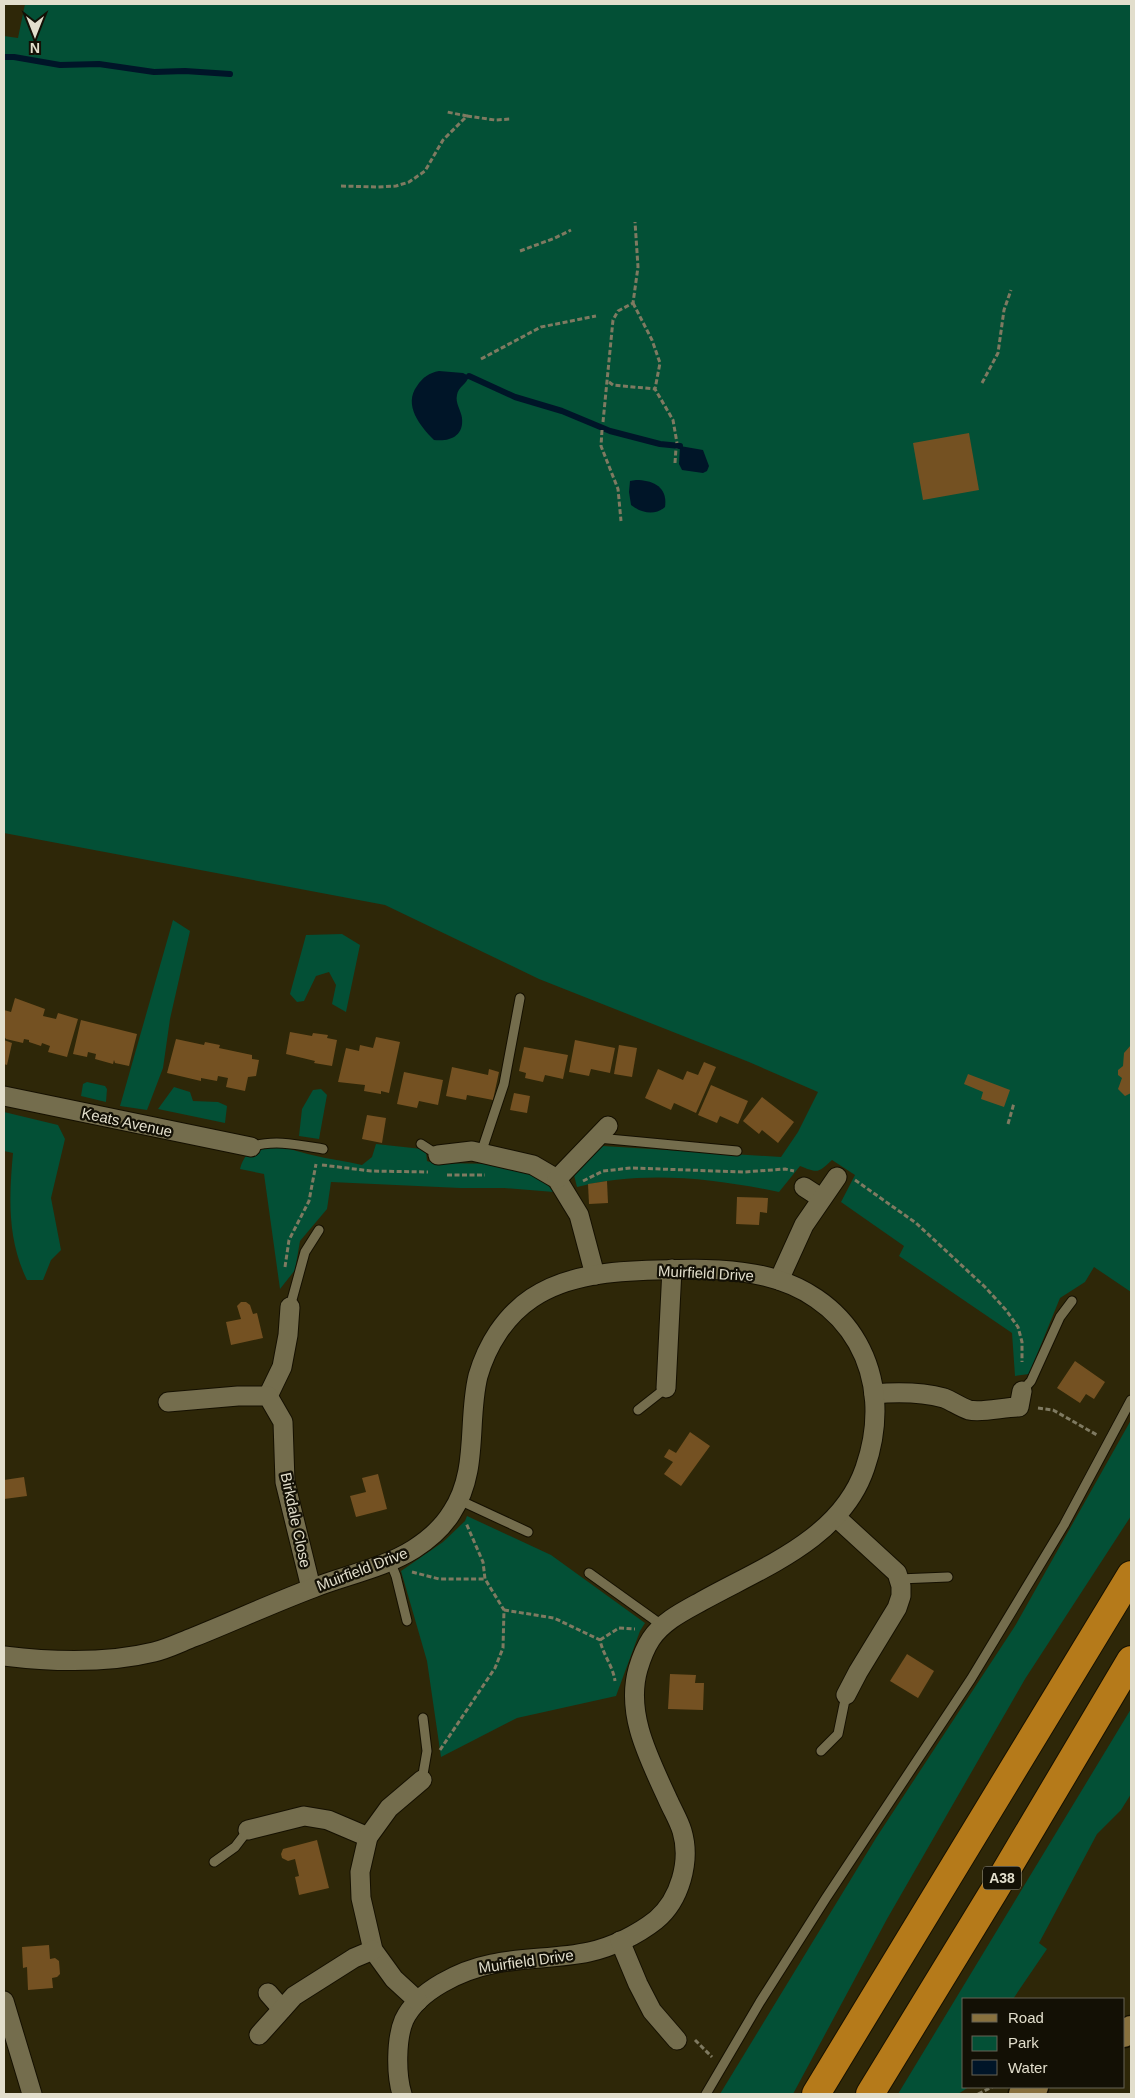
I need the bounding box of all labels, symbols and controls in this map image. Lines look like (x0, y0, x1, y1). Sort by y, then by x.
north arrow (10, 10, 60, 60)
text: N (30, 40, 40, 56)
street label: Keats Avenue (80, 1104, 174, 1140)
street label: Muirfield Drive (658, 1262, 754, 1284)
street label: Birkdale Close (278, 1471, 314, 1569)
street label: Muirfield Drive (314, 1544, 410, 1594)
road number: A38 (983, 1866, 1021, 1890)
street label: Muirfield Drive (477, 1946, 575, 1976)
legend (962, 1998, 1125, 2088)
text: Road (1008, 2009, 1044, 2026)
text: Park (1008, 2034, 1039, 2051)
text: Water (1008, 2059, 1047, 2076)

